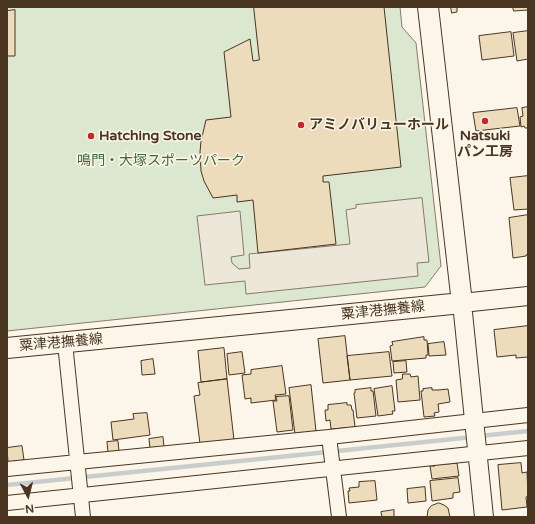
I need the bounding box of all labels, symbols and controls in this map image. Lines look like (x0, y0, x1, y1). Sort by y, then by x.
marker: Natsuki パン工房 (480, 116, 490, 126)
place label: アミノバリューホール (309, 117, 449, 133)
marker: アミノバリューホール (296, 120, 306, 130)
place label: Hatching Stone (99, 128, 202, 144)
place label: Natsuki パン工房 (457, 128, 513, 160)
marker: Hatching Stone (86, 131, 96, 141)
park label: 鳴門・大塚スポーツパーク (77, 153, 245, 169)
street label: 粟津港撫養線 (340, 298, 426, 324)
street label: 粟津港撫養線 (18, 331, 104, 355)
north arrow (8, 476, 48, 516)
text: N (24, 501, 35, 515)

